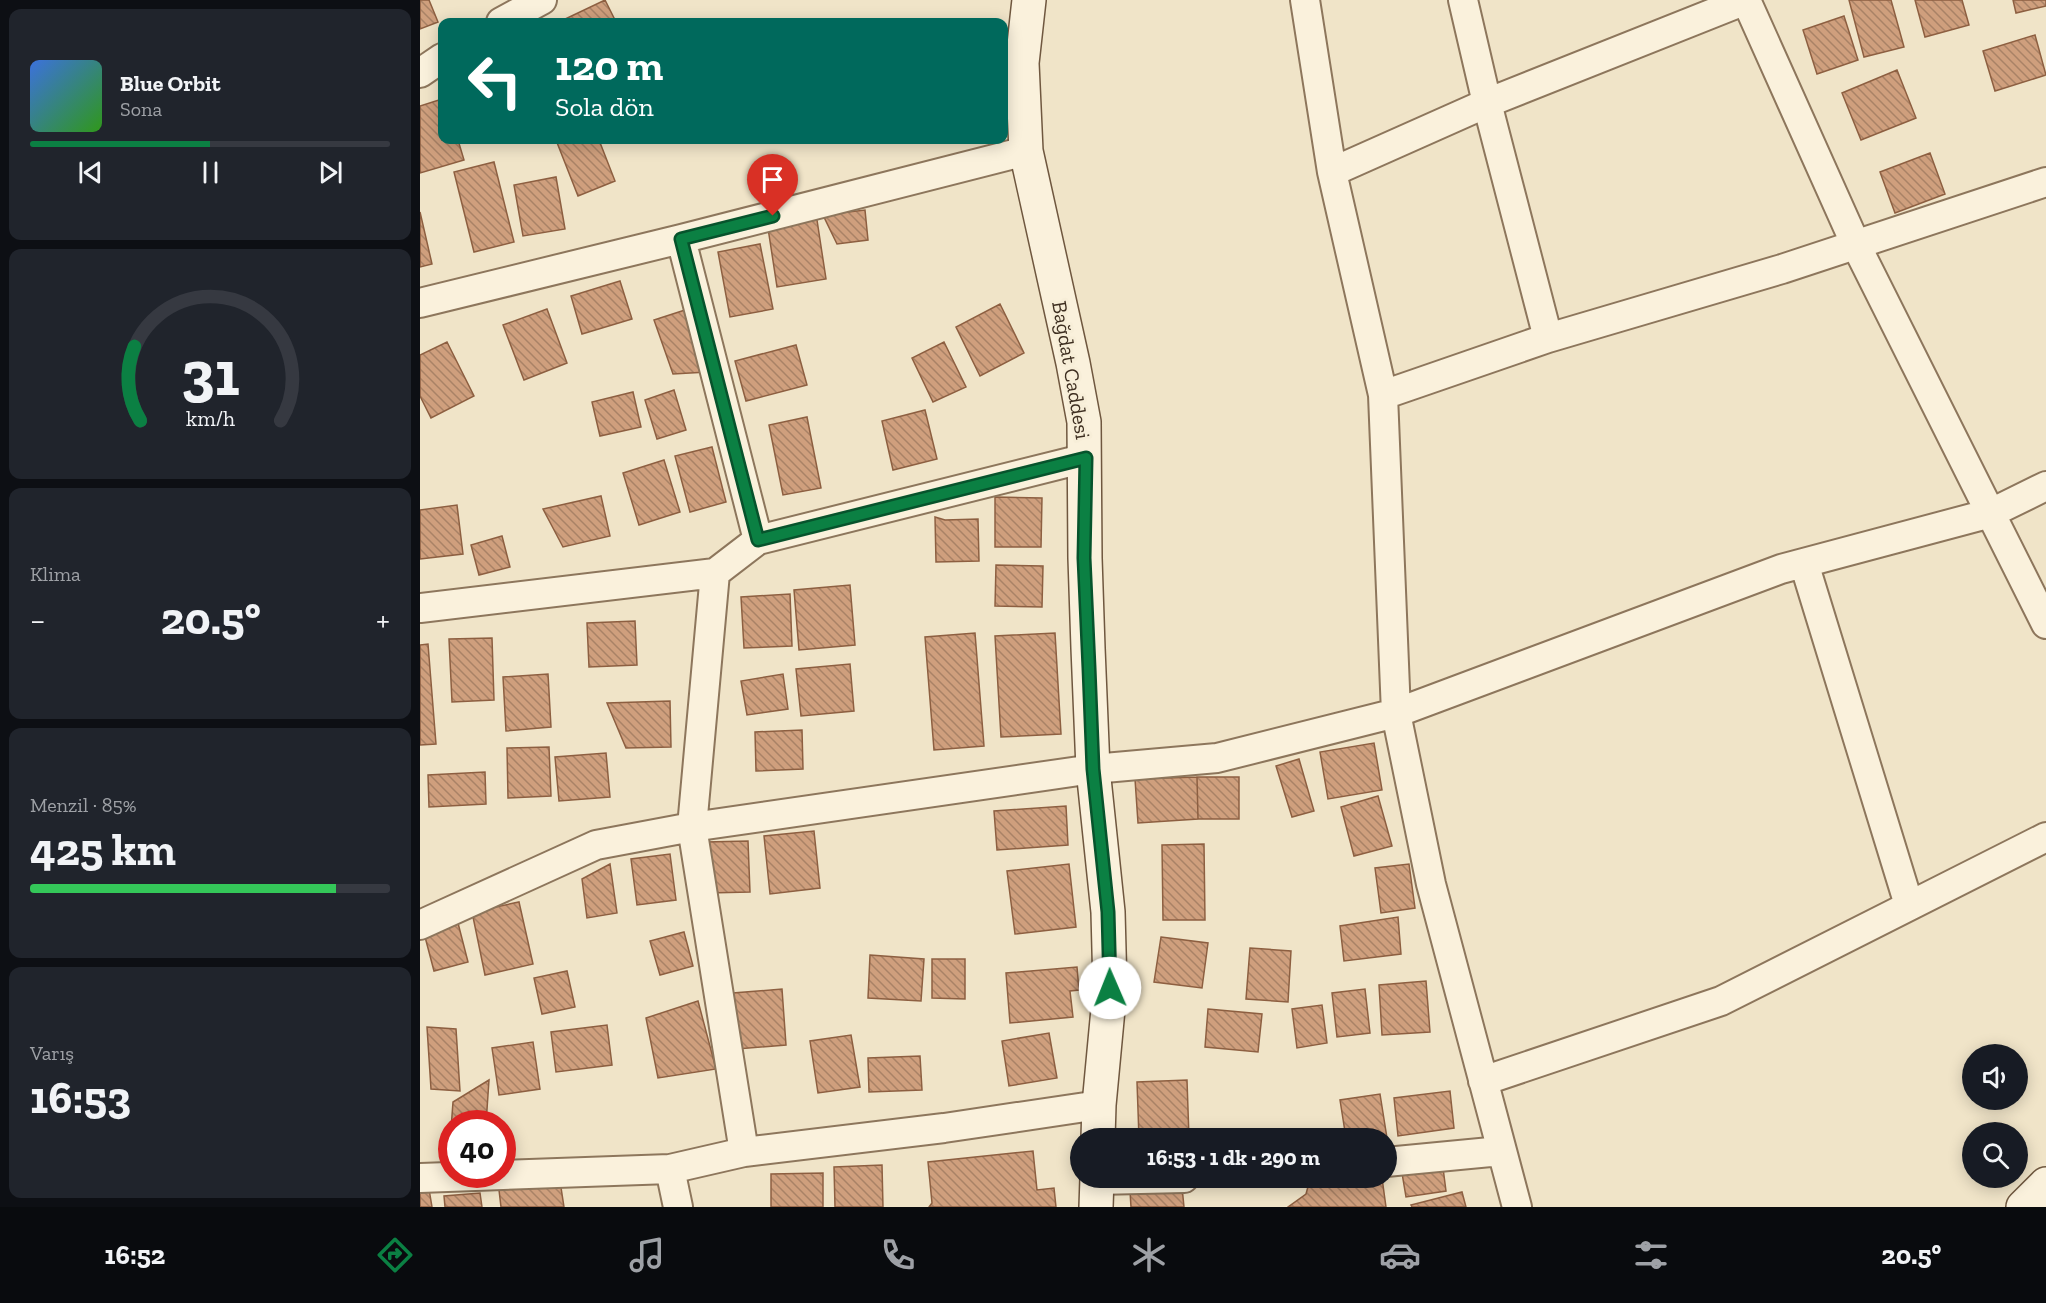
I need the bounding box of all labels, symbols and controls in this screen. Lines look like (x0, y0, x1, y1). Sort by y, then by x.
text: 120 m (555, 40, 663, 91)
icon: left (456, 42, 534, 120)
text: Blue Orbit (120, 70, 220, 97)
text: Sola dön (555, 91, 654, 123)
text: Sona (120, 97, 162, 121)
pin (747, 154, 798, 216)
icon: previous (74, 156, 107, 189)
icon: pause (194, 156, 227, 189)
icon: next (314, 156, 347, 189)
icon: arrive (756, 163, 789, 196)
street label: Bağdat Caddesi (1047, 299, 1096, 441)
text: 31 (181, 336, 239, 411)
text: km/h (186, 406, 234, 431)
text: Klima (30, 562, 81, 586)
text: 20.5° (161, 592, 261, 646)
text: − (30, 600, 45, 639)
text: + (376, 600, 390, 639)
text: Menzil · 85% (30, 793, 136, 817)
text: 425 km (30, 823, 176, 877)
position arrow (1078, 956, 1142, 1020)
text: Varış (30, 1041, 74, 1065)
map controls (1962, 1044, 2028, 1188)
button: sound (1962, 1044, 2028, 1110)
text: 16:53 (30, 1071, 131, 1125)
speed limit sign: 40 (438, 1110, 516, 1188)
button: search (1962, 1122, 2028, 1188)
text: 16:53 · 1 dk · 290 m (1147, 1144, 1320, 1171)
icon: directions (374, 1234, 416, 1276)
icon: music (626, 1234, 668, 1276)
icon: phone (877, 1234, 919, 1276)
icon: climate (1128, 1234, 1170, 1276)
icon: car (1379, 1234, 1421, 1276)
icon: filters (1630, 1234, 1672, 1276)
text: 16:52 (105, 1239, 165, 1271)
text: 20.5° (1881, 1239, 1941, 1271)

